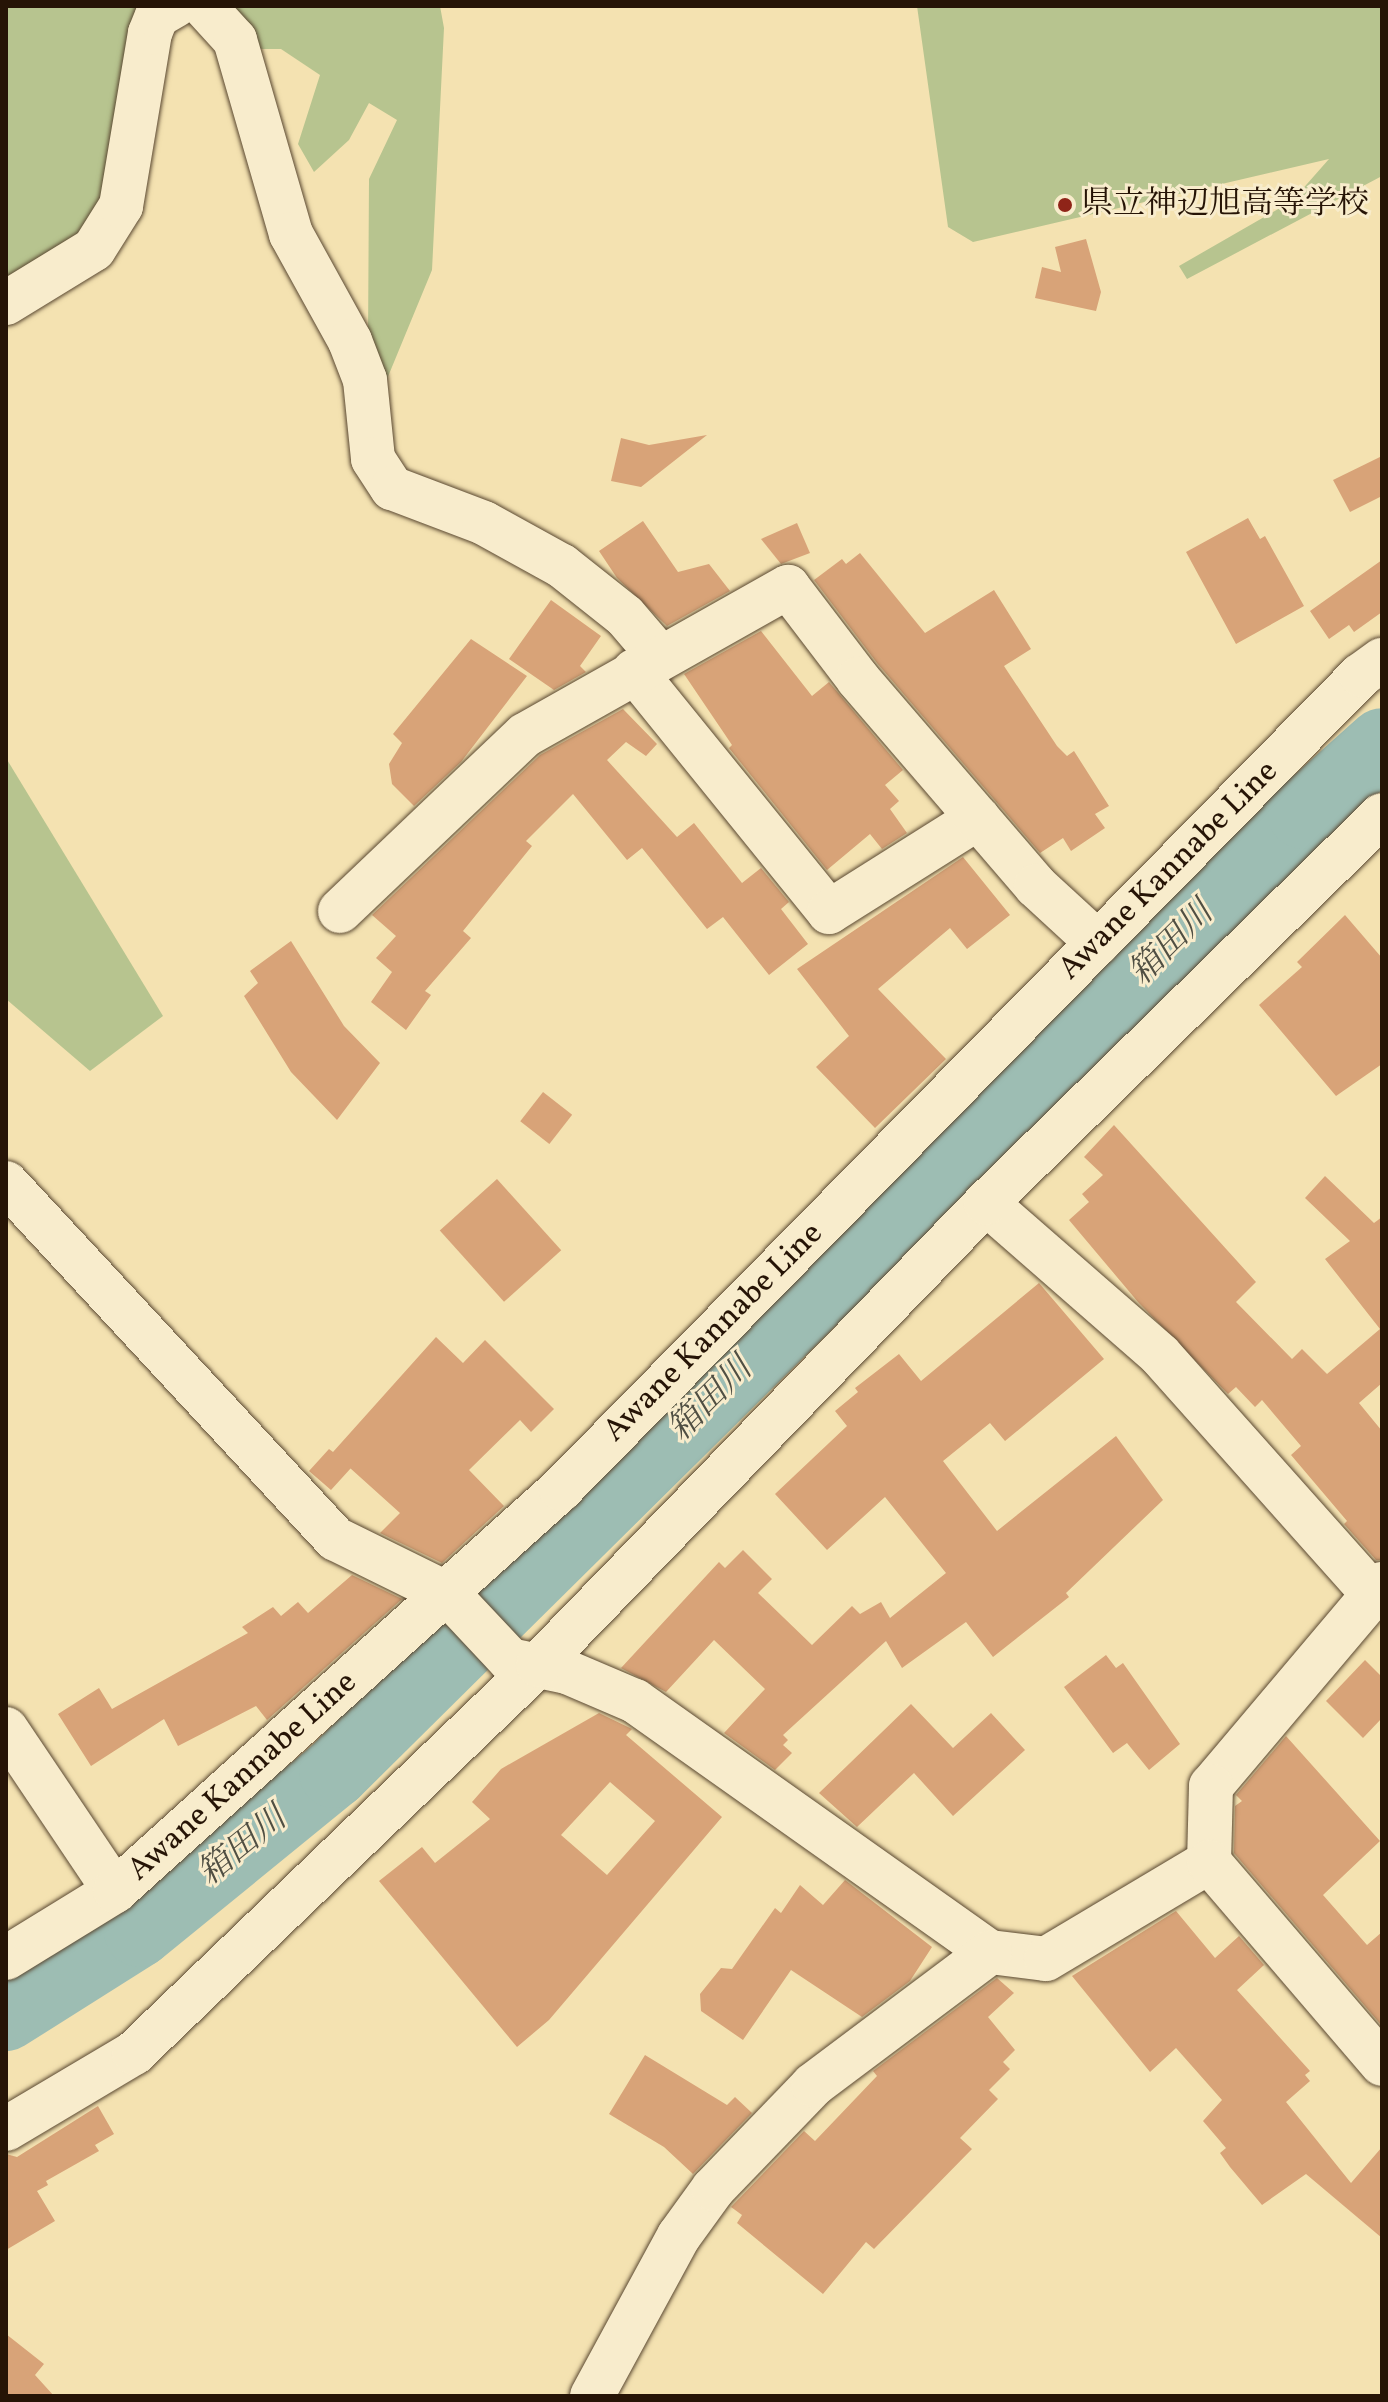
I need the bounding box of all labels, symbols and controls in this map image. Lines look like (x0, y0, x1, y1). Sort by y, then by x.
place label: 県立神辺旭高等学校 (1081, 186, 1369, 224)
marker: 県立神辺旭高等学校 (1056, 196, 1074, 214)
street label: Awane Kannabe Line (1051, 753, 1287, 989)
water label: 箱田川 (1122, 894, 1222, 994)
street label: Awane Kannabe Line (596, 1215, 832, 1451)
water label: 箱田川 (661, 1350, 761, 1450)
street label: Awane Kannabe Line (121, 1664, 365, 1890)
water label: 箱田川 (191, 1799, 295, 1895)

